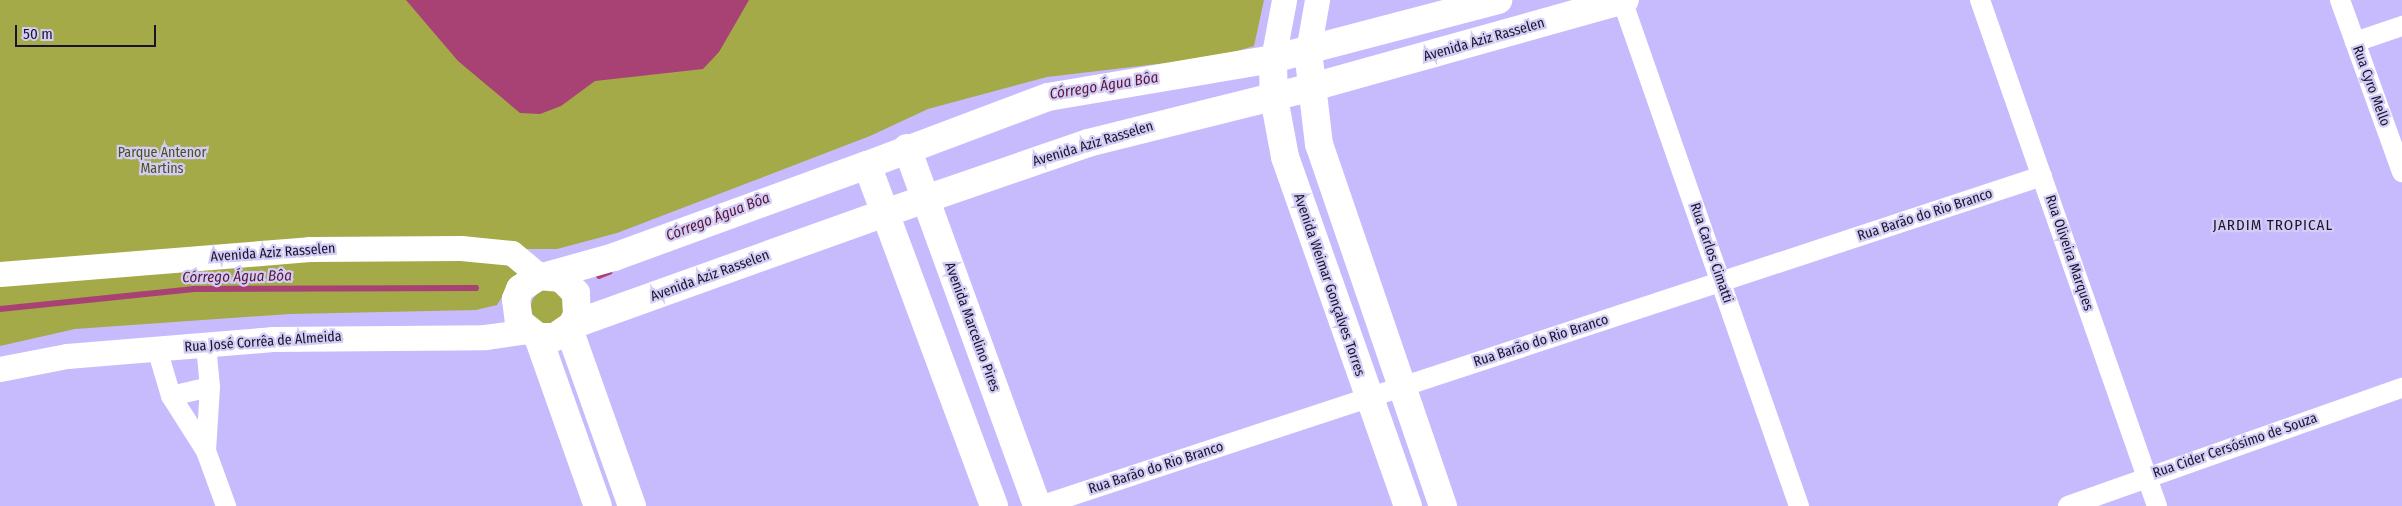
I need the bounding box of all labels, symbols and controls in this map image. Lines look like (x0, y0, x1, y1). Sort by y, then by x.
scale bar (18, 15, 159, 47)
street label: Avenida Aziz Rasselen (1422, 15, 1546, 65)
text: 50 m (23, 25, 53, 43)
street label: Rua Cyro Mello (2349, 43, 2393, 129)
water label: Córrego Água Bôa (1048, 69, 1160, 103)
street label: Avenida Aziz Rasselen (1031, 118, 1155, 170)
park label: Parque Antenor Martins (118, 145, 206, 178)
street label: Rua Barão do Rio Branco (1855, 185, 1995, 245)
water label: Córrego Água Bôa (664, 189, 772, 245)
street label: Avenida Weimar Gonçalves Torres (1290, 191, 1368, 379)
street label: Rua Oliveira Marques (2041, 193, 2097, 313)
street label: Rua Carlos Cimatti (1686, 201, 1736, 305)
district label: JARDIM TROPICAL (2211, 217, 2335, 235)
street label: Avenida Aziz Rasselen (210, 240, 336, 266)
street label: Avenida Aziz Rasselen (648, 247, 772, 305)
street label: Avenida Marcelino Pires (941, 260, 1003, 394)
water label: Córrego Água Bôa (182, 267, 292, 287)
street label: Rua Barão do Rio Branco (1471, 311, 1611, 371)
street label: Rua José Corrêa de Almeida (184, 328, 342, 356)
street label: Rua Cider Cersósimo de Souza (2151, 410, 2319, 482)
street label: Rua Barão do Rio Branco (1086, 438, 1226, 498)

